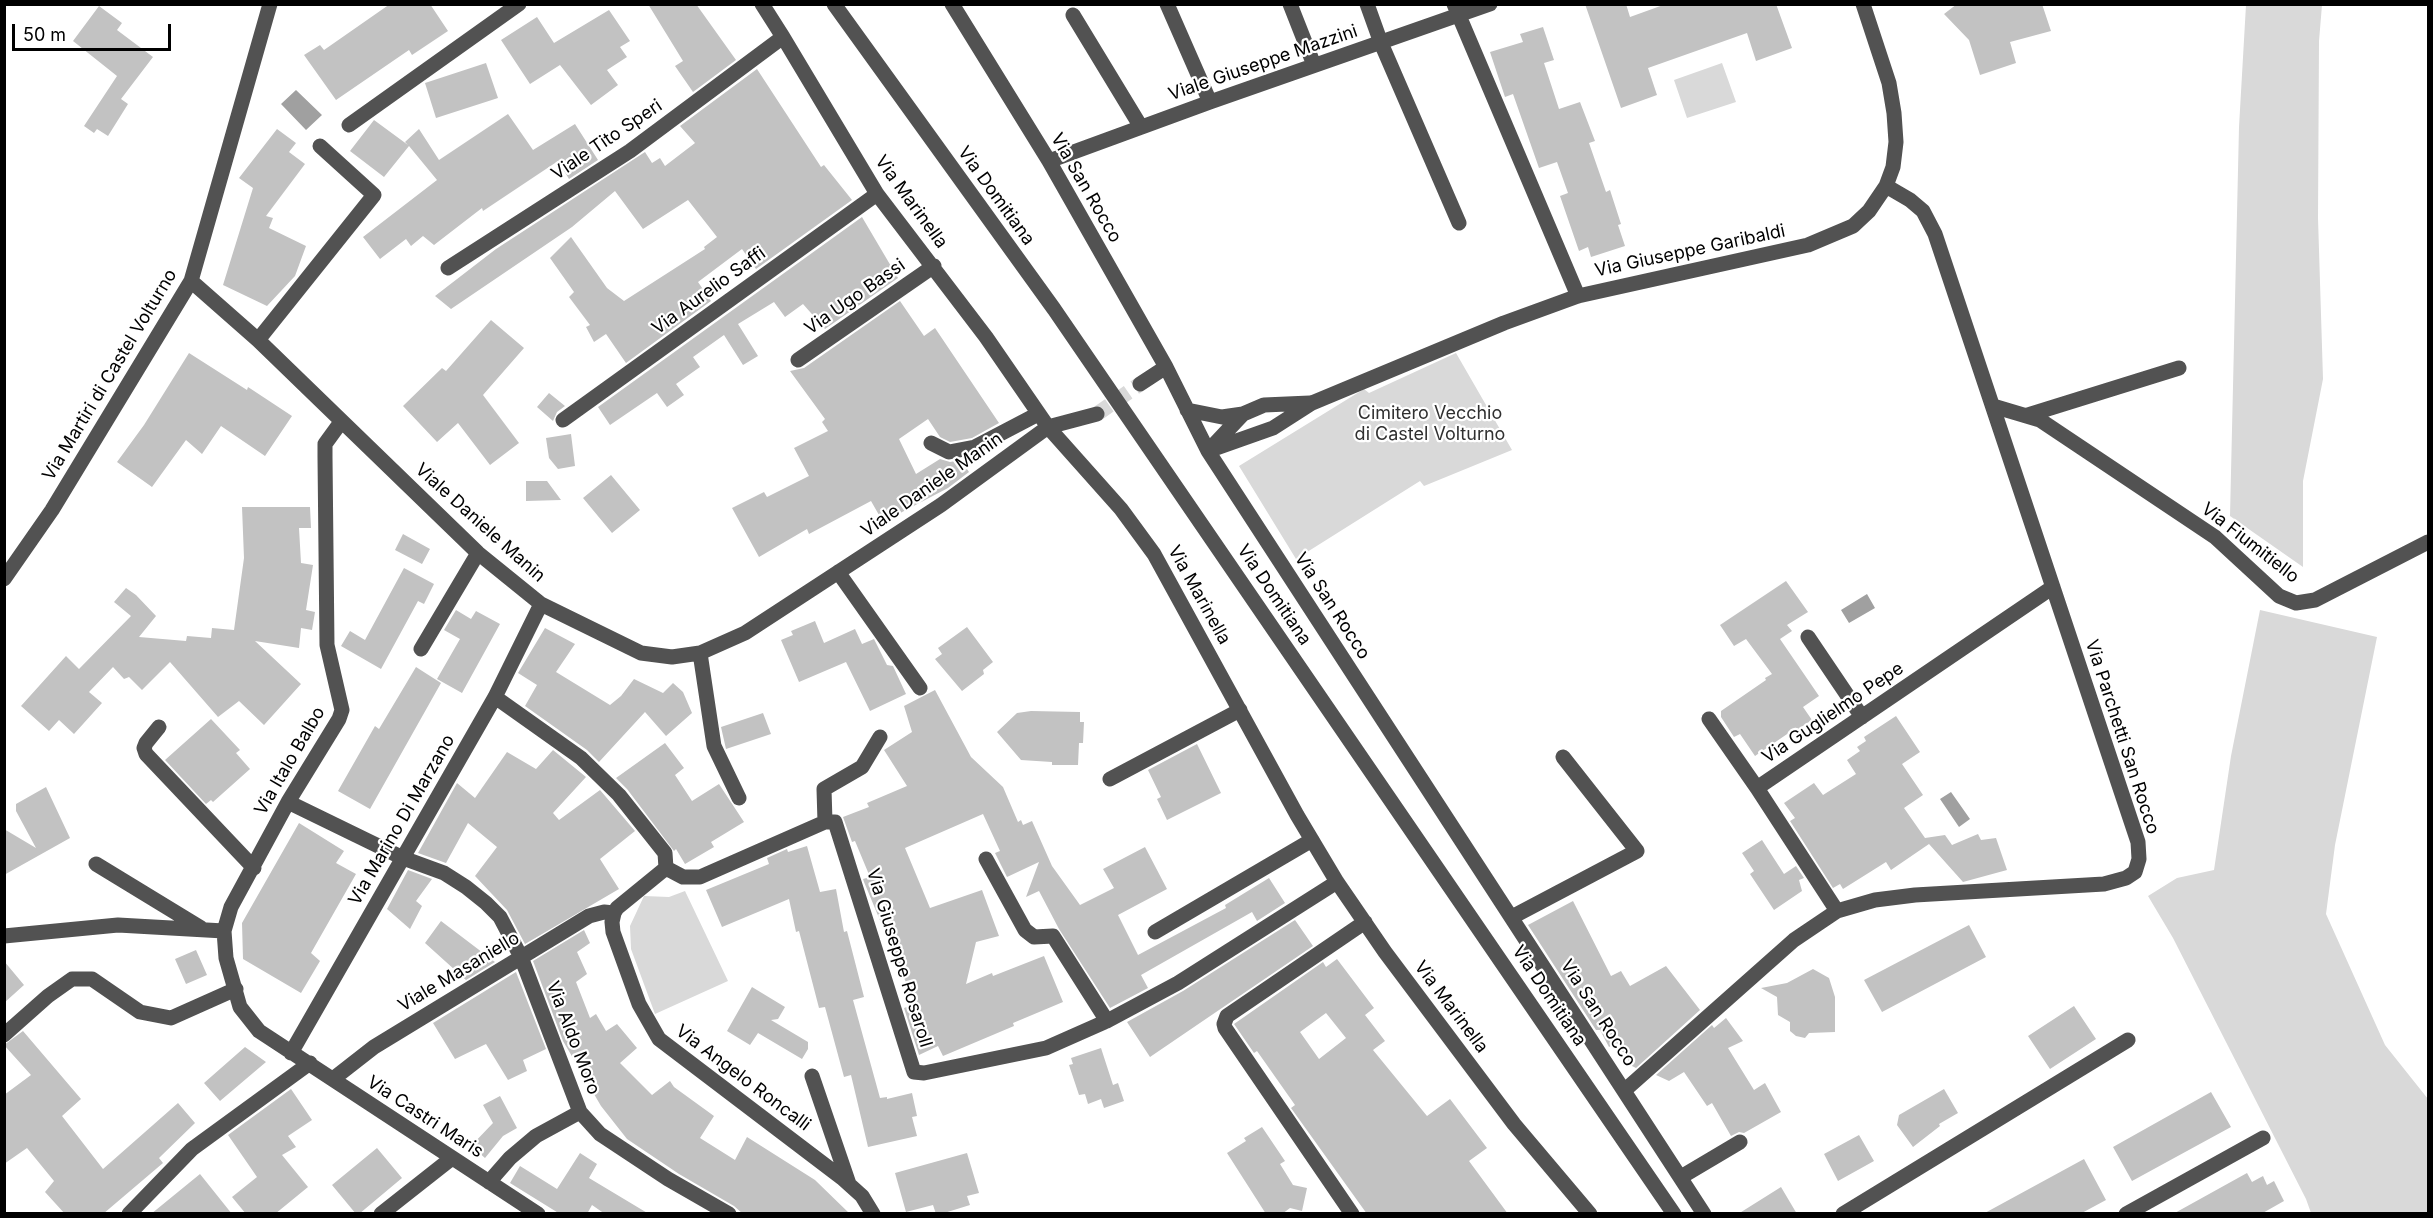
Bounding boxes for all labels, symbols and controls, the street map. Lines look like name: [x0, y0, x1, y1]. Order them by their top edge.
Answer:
scale bar: [15, 12, 174, 50]
street label: Viale Giuseppe Mazzini: [1166, 20, 1360, 106]
text: 50 m: [23, 24, 66, 45]
street label: Viale Tito Speri: [548, 95, 666, 185]
street label: Via San Rocco: [1046, 129, 1126, 247]
street label: Via Domitiana: [953, 142, 1039, 250]
street label: Via Marinella: [870, 151, 952, 253]
street label: Via Giuseppe Garibaldi: [1593, 220, 1787, 282]
street label: Via Aurelio Saffi: [648, 243, 770, 339]
street label: Via Ugo Bassi: [801, 254, 909, 340]
street label: Via Martiri di Castel Volturno: [38, 265, 182, 485]
park label: Cimitero Vecchio di Castel Volturno: [1355, 403, 1505, 446]
street label: Viale Daniele Manin: [857, 428, 1007, 542]
street label: Viale Daniele Manin: [411, 459, 549, 587]
street label: Via Fiumitiello: [2197, 498, 2303, 588]
street label: Via Domitiana: [1232, 540, 1316, 650]
street label: Via Marinella: [1163, 542, 1235, 648]
street label: Via San Rocco: [1290, 549, 1374, 663]
street label: Via Parchetti San Rocco: [2080, 637, 2164, 837]
street label: Via Guglielmo Pepe: [1758, 658, 1908, 768]
street label: Via Italo Balbo: [250, 703, 330, 819]
street label: Via Marino Di Marzano: [344, 731, 460, 909]
street label: Via Giuseppe Rosaroll: [862, 866, 936, 1050]
street label: Viale Masaniello: [394, 927, 524, 1017]
street label: Via Domitiana: [1507, 941, 1591, 1051]
street label: Via San Rocco: [1556, 956, 1640, 1070]
street label: Via Marinella: [1409, 957, 1493, 1057]
street label: Via Aldo Moro: [541, 978, 605, 1098]
street label: Via Angelo Roncalli: [671, 1020, 815, 1136]
street label: Via Castri Maris: [363, 1071, 487, 1163]

